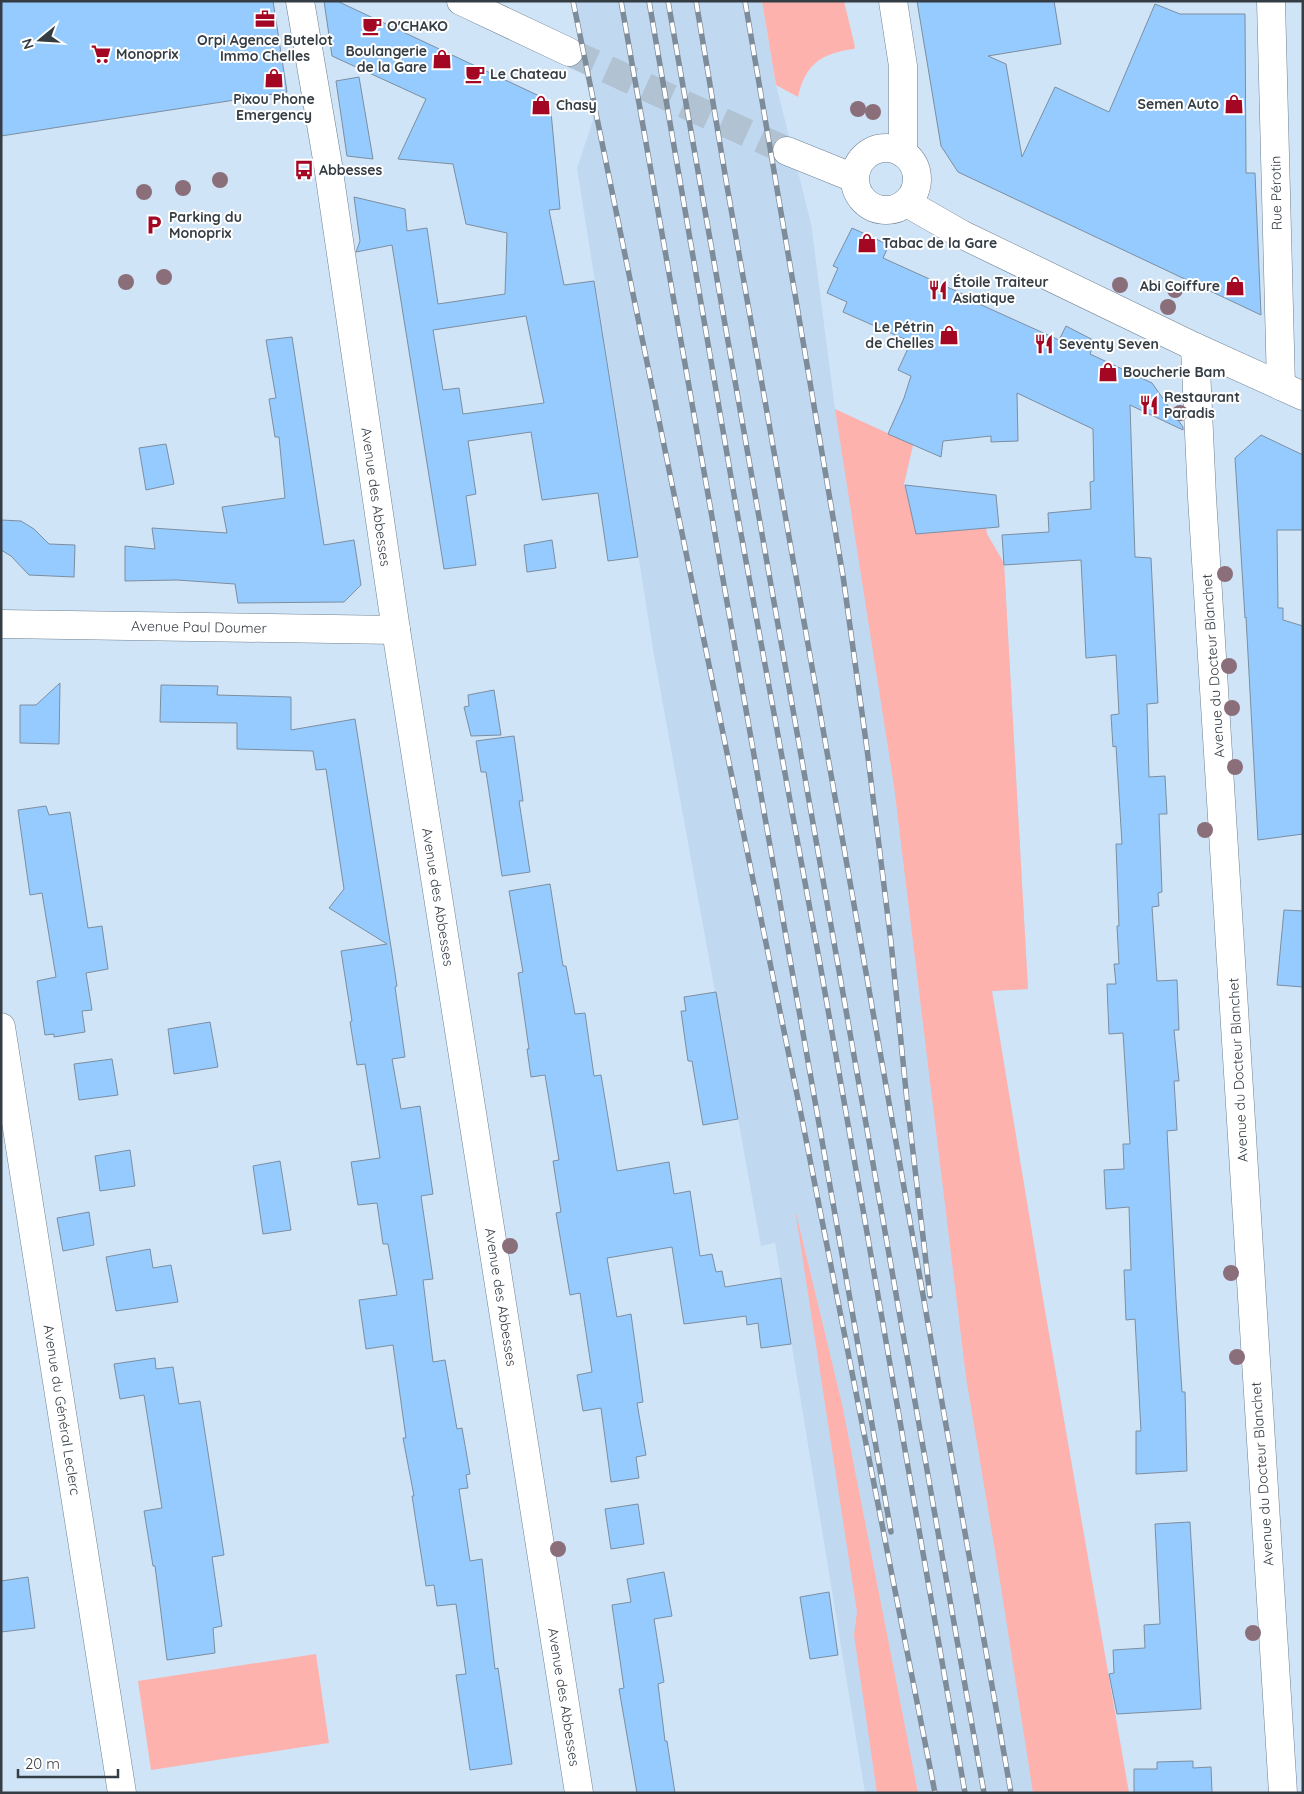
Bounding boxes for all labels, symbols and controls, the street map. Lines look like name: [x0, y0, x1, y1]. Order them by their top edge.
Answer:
office icon: Orpi Agence Butelot Immo Chelles: [254, 8, 276, 30]
north arrow: [15, 15, 65, 65]
cafe icon: O'CHAKO: [361, 15, 383, 37]
place label: O'CHAKO: [387, 17, 448, 35]
place label: Orpi Agence Butelot Immo Chelles: [197, 31, 333, 65]
text: N: [17, 36, 38, 52]
place label: Boulangerie de la Gare: [345, 42, 427, 76]
supermarket icon: Monoprix: [90, 43, 112, 65]
place label: Monoprix: [116, 45, 178, 63]
shop icon: Boulangerie de la Gare: [431, 48, 453, 70]
cafe icon: Le Chateau: [464, 63, 486, 85]
place label: Le Chateau: [490, 65, 567, 83]
shop icon: Pixou Phone Emergency: [263, 67, 285, 89]
place label: Pixou Phone Emergency: [233, 90, 315, 124]
shop icon: Semen Auto: [1223, 93, 1245, 115]
shop icon: Chasy: [530, 94, 552, 116]
place label: Semen Auto: [1138, 95, 1219, 113]
place label: Chasy: [556, 96, 597, 114]
street label: Rue Pérotin: [1266, 156, 1286, 230]
bus stop icon: Abbesses: [293, 159, 315, 181]
place label: Abbesses: [319, 161, 383, 179]
place label: Parking du Monoprix: [169, 208, 242, 242]
parking icon: Parking du Monoprix: [143, 214, 165, 236]
shop icon: Tabac de la Gare: [856, 232, 878, 254]
place label: Tabac de la Gare: [882, 234, 997, 252]
place label: Étoile Traiteur Asiatique: [953, 273, 1049, 307]
shop icon: Abi Coiffure: [1224, 275, 1246, 297]
place label: Abi Coiffure: [1140, 277, 1220, 295]
restaurant icon: Étoile Traiteur Asiatique: [927, 279, 949, 301]
place label: Le Pétrin de Chelles: [865, 318, 934, 352]
shop icon: Le Pétrin de Chelles: [938, 324, 960, 346]
restaurant icon: Seventy Seven: [1033, 333, 1055, 355]
place label: Seventy Seven: [1059, 335, 1159, 353]
shop icon: Boucherie Bam: [1097, 361, 1119, 383]
place label: Boucherie Bam: [1123, 363, 1225, 381]
place label: Restaurant Paradis: [1164, 388, 1240, 422]
restaurant icon: Restaurant Paradis: [1138, 394, 1160, 416]
street label: Avenue des Abbesses: [357, 426, 395, 568]
street label: Avenue du Docteur Blanchet: [1198, 573, 1228, 759]
street label: Avenue Paul Doumer: [131, 617, 268, 637]
street label: Avenue des Abbesses: [418, 826, 458, 968]
street label: Avenue du Docteur Blanchet: [1224, 977, 1252, 1163]
street label: Avenue des Abbesses: [481, 1226, 521, 1368]
street label: Avenue du Général Leclerc: [40, 1323, 84, 1497]
street label: Avenue du Docteur Blanchet: [1247, 1381, 1277, 1567]
street label: Avenue des Abbesses: [544, 1626, 584, 1768]
scale bar: [18, 1746, 118, 1778]
text: 20 m: [25, 1754, 60, 1773]

